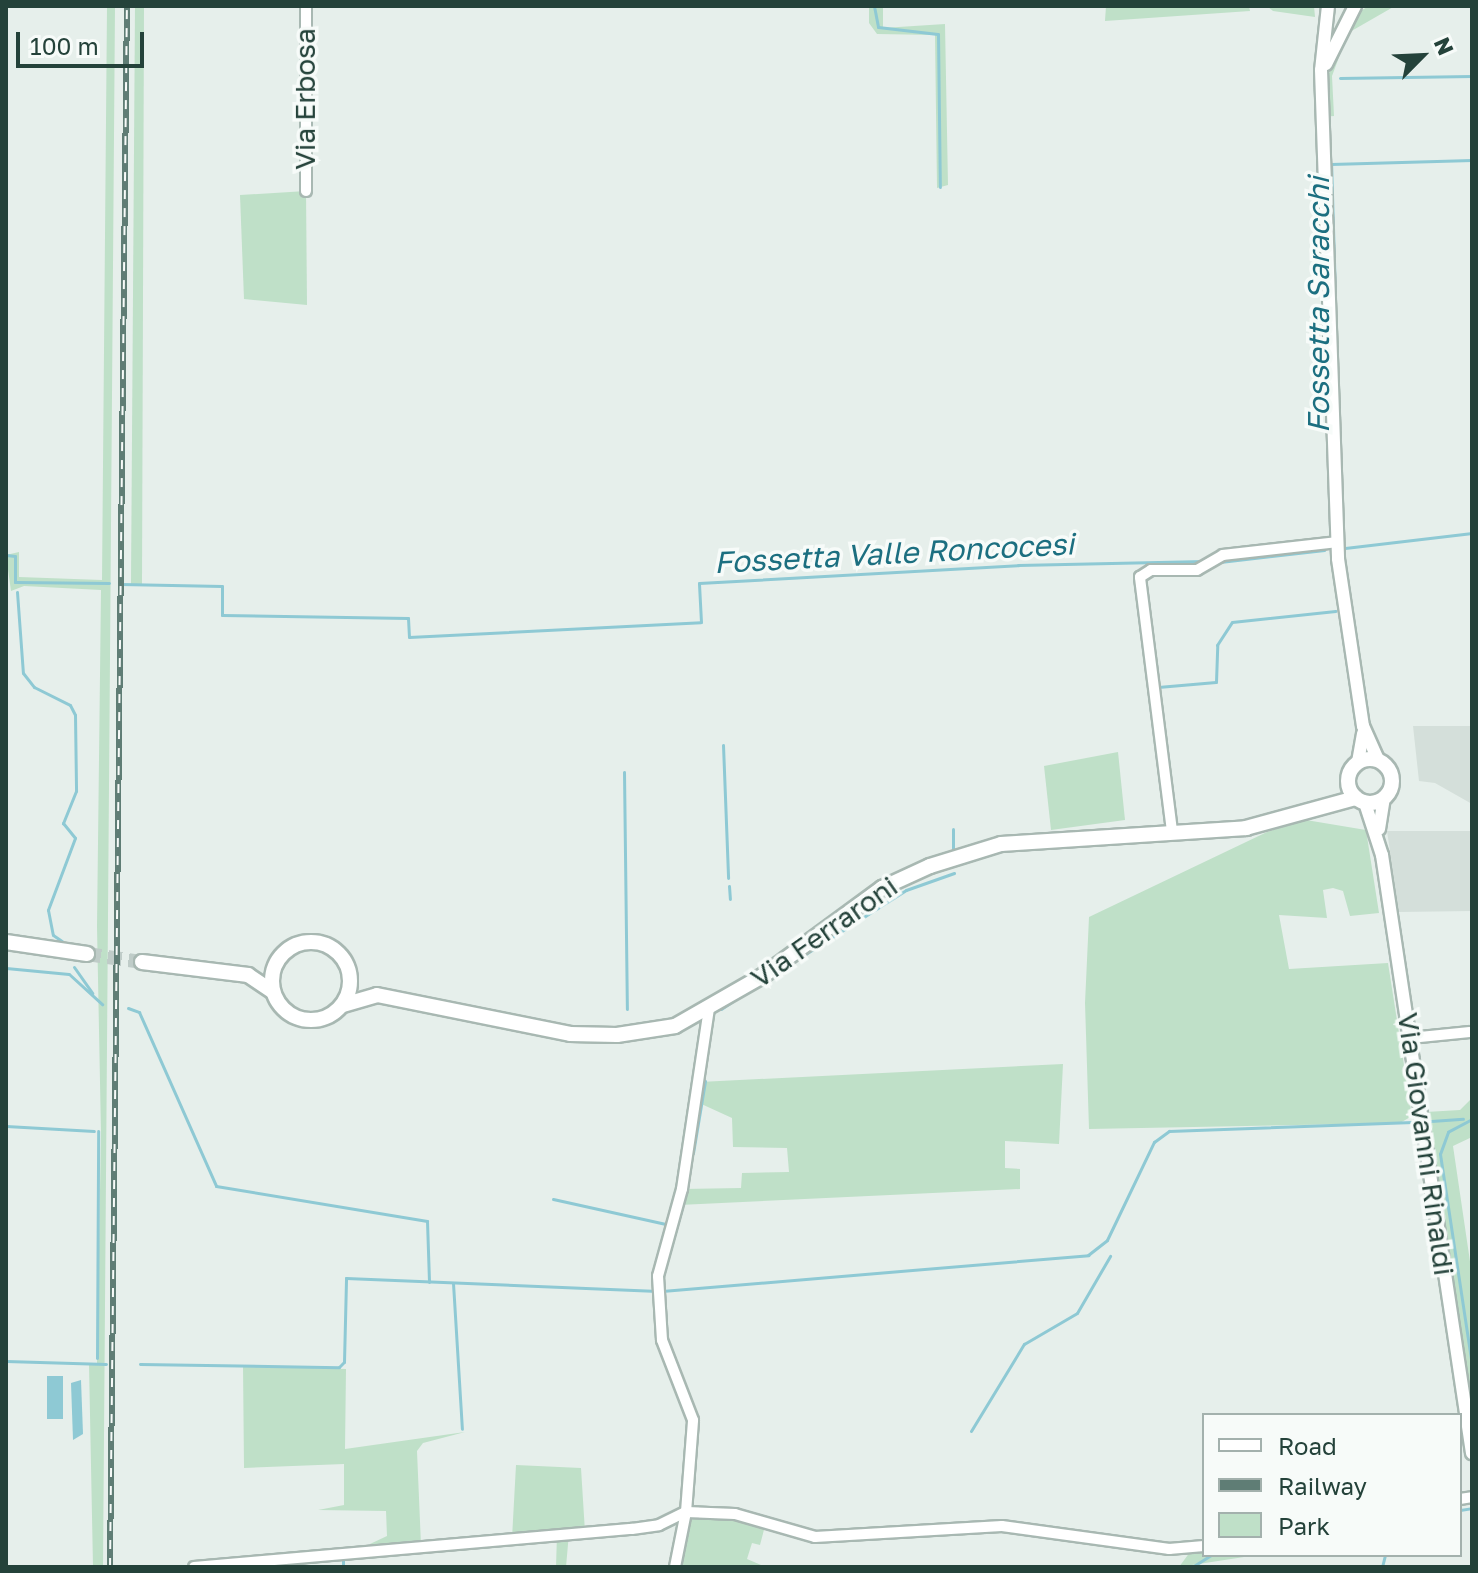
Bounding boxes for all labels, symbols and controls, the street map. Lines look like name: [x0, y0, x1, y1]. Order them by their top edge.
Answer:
scale bar: [20, 16, 148, 66]
north arrow: [1382, 16, 1462, 96]
street label: Via Erbosa: [288, 28, 322, 170]
text: 100 m: [30, 31, 99, 60]
text: N: [1429, 33, 1460, 59]
water label: Fossetta Saracchi: [1300, 177, 1336, 433]
water label: Fossetta Valle Roncocesi: [713, 526, 1075, 580]
street label: Via Ferraroni: [744, 869, 904, 995]
street label: Via Giovanni Rinaldi: [1391, 1010, 1461, 1278]
legend: [1202, 1413, 1462, 1557]
text: Road: [1278, 1431, 1337, 1460]
text: Railway: [1278, 1471, 1367, 1500]
text: Park: [1278, 1511, 1330, 1540]

